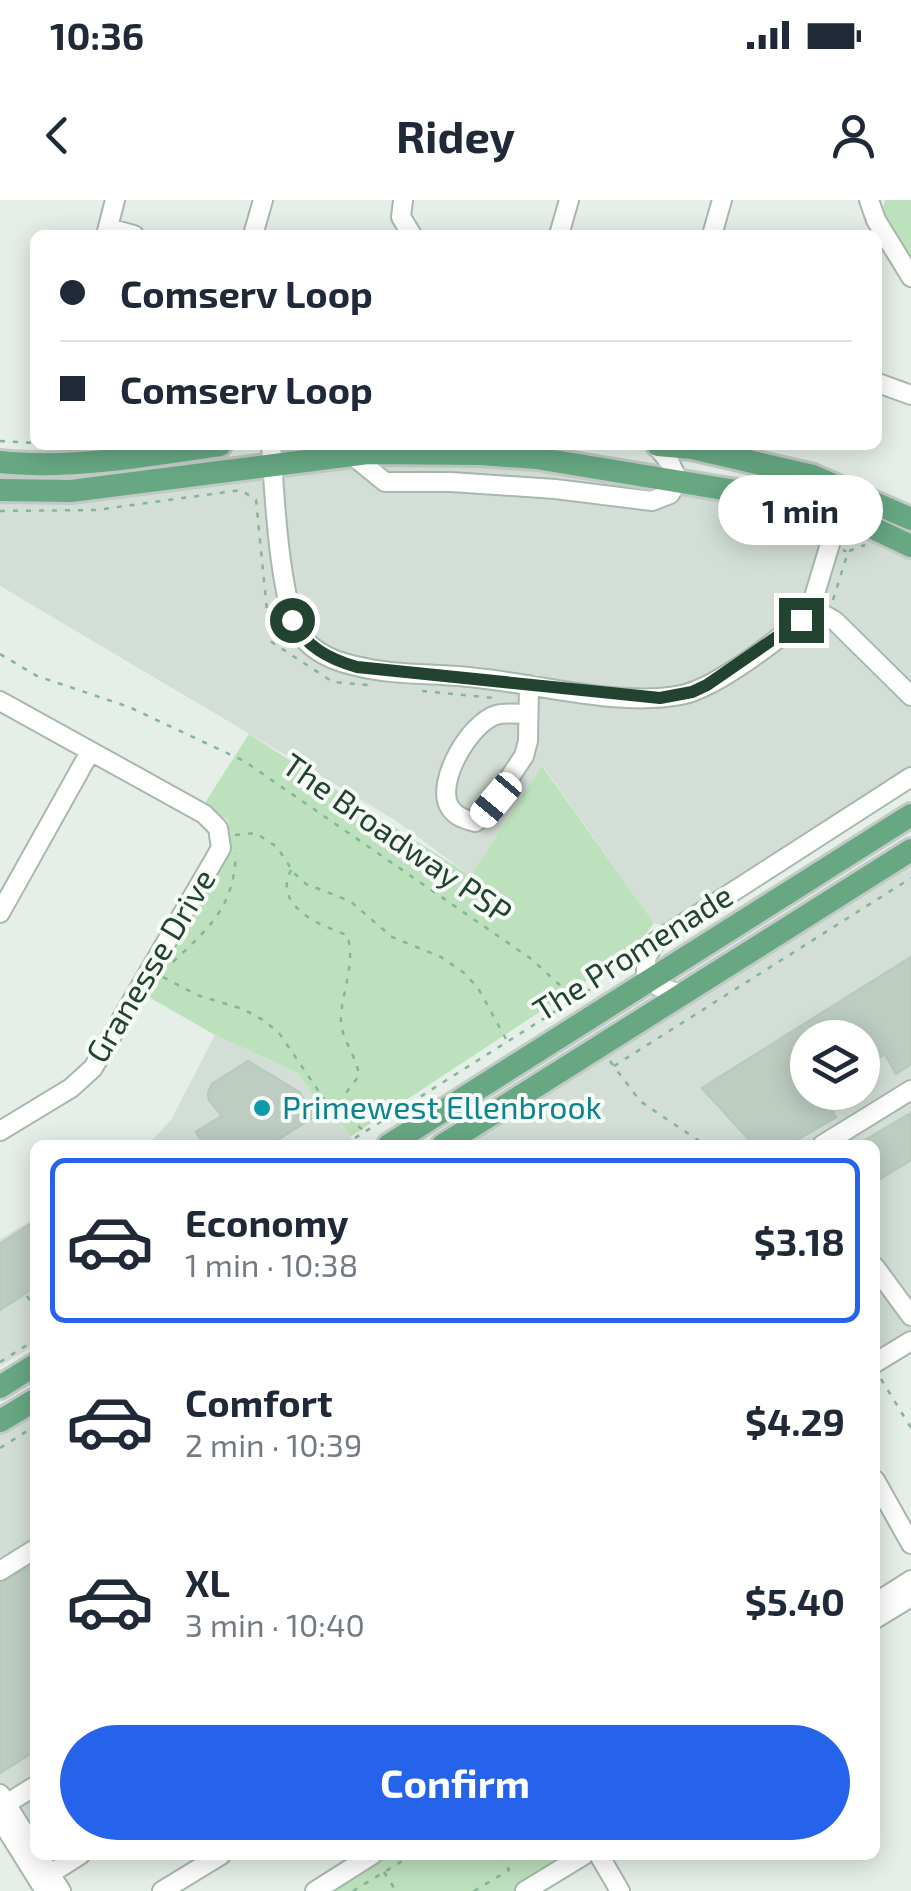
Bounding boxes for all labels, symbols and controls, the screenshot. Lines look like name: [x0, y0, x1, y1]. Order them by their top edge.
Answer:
text: 10:36: [50, 12, 144, 58]
icon: back: [30, 108, 85, 163]
text: Ridey: [396, 108, 515, 162]
icon: person: [826, 108, 881, 163]
text: Comserv Loop: [120, 270, 373, 316]
text: Comserv Loop: [120, 366, 373, 412]
callout: 1 min: [718, 475, 884, 545]
text: 1 min: [762, 491, 839, 529]
route start: [270, 598, 315, 643]
route end: [779, 598, 824, 643]
street label: The Broadway PSP: [276, 744, 520, 931]
car: [465, 767, 527, 833]
street label: Granesse Drive: [77, 861, 222, 1069]
street label: The Promenade: [525, 875, 739, 1028]
map controls: [790, 1020, 880, 1110]
button: layers: [790, 1020, 880, 1110]
place label: Primewest Ellenbrook: [282, 1087, 602, 1125]
marker: Primewest Ellenbrook: [251, 1097, 273, 1119]
icon: car: [65, 1196, 155, 1286]
text: Economy: [185, 1199, 349, 1245]
text: $3.18: [754, 1218, 845, 1264]
text: 1 min · 10:38: [185, 1245, 358, 1283]
icon: car: [65, 1376, 155, 1466]
text: Comfort: [185, 1379, 333, 1425]
text: $4.29: [745, 1398, 845, 1444]
text: 2 min · 10:39: [185, 1425, 362, 1463]
icon: car: [65, 1556, 155, 1646]
text: XL: [185, 1559, 230, 1605]
text: $5.40: [745, 1578, 845, 1624]
text: 3 min · 10:40: [185, 1605, 365, 1643]
button: Confirm: [60, 1725, 850, 1840]

